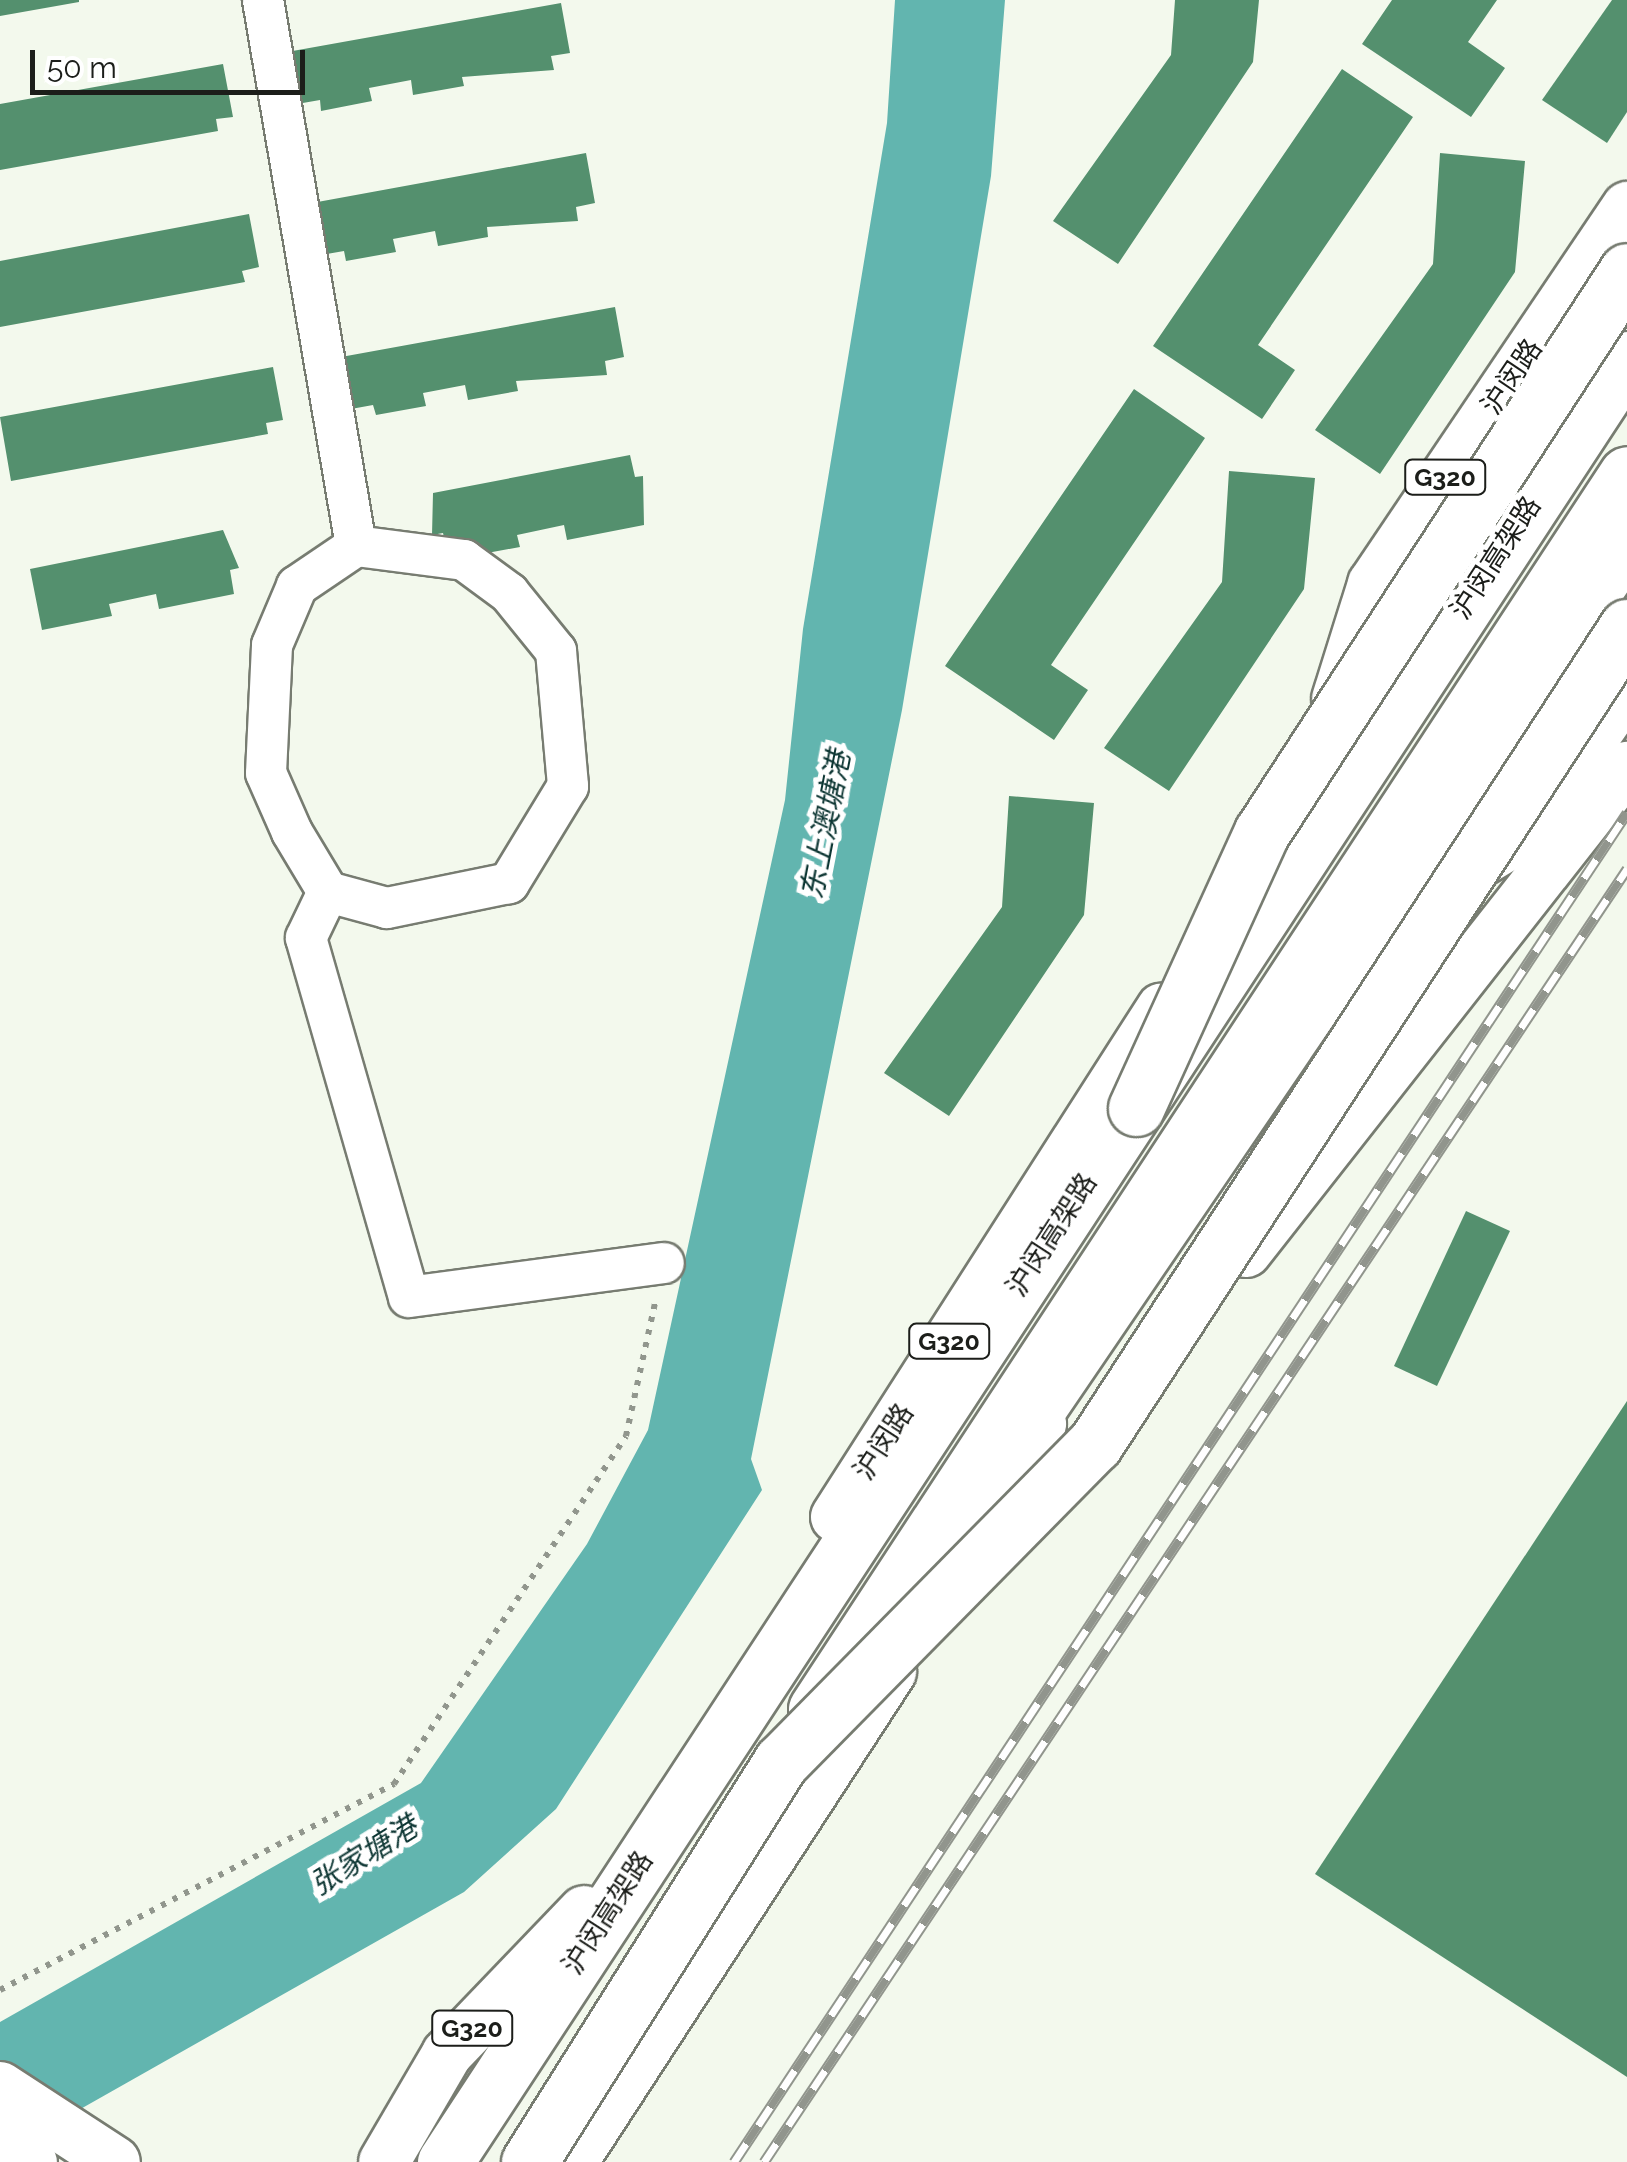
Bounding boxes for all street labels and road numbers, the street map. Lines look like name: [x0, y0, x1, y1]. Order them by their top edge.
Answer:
street label: 沪闵路: [1475, 333, 1549, 421]
road number: G320: [1402, 457, 1488, 497]
street label: 沪闵高架路: [1444, 490, 1548, 626]
street label: 沪闵高架路: [1000, 1167, 1104, 1303]
road number: G320: [906, 1321, 992, 1361]
street label: 沪闵路: [847, 1398, 921, 1486]
street label: 沪闵高架路: [556, 1845, 660, 1981]
road number: G320: [430, 2008, 514, 2048]

